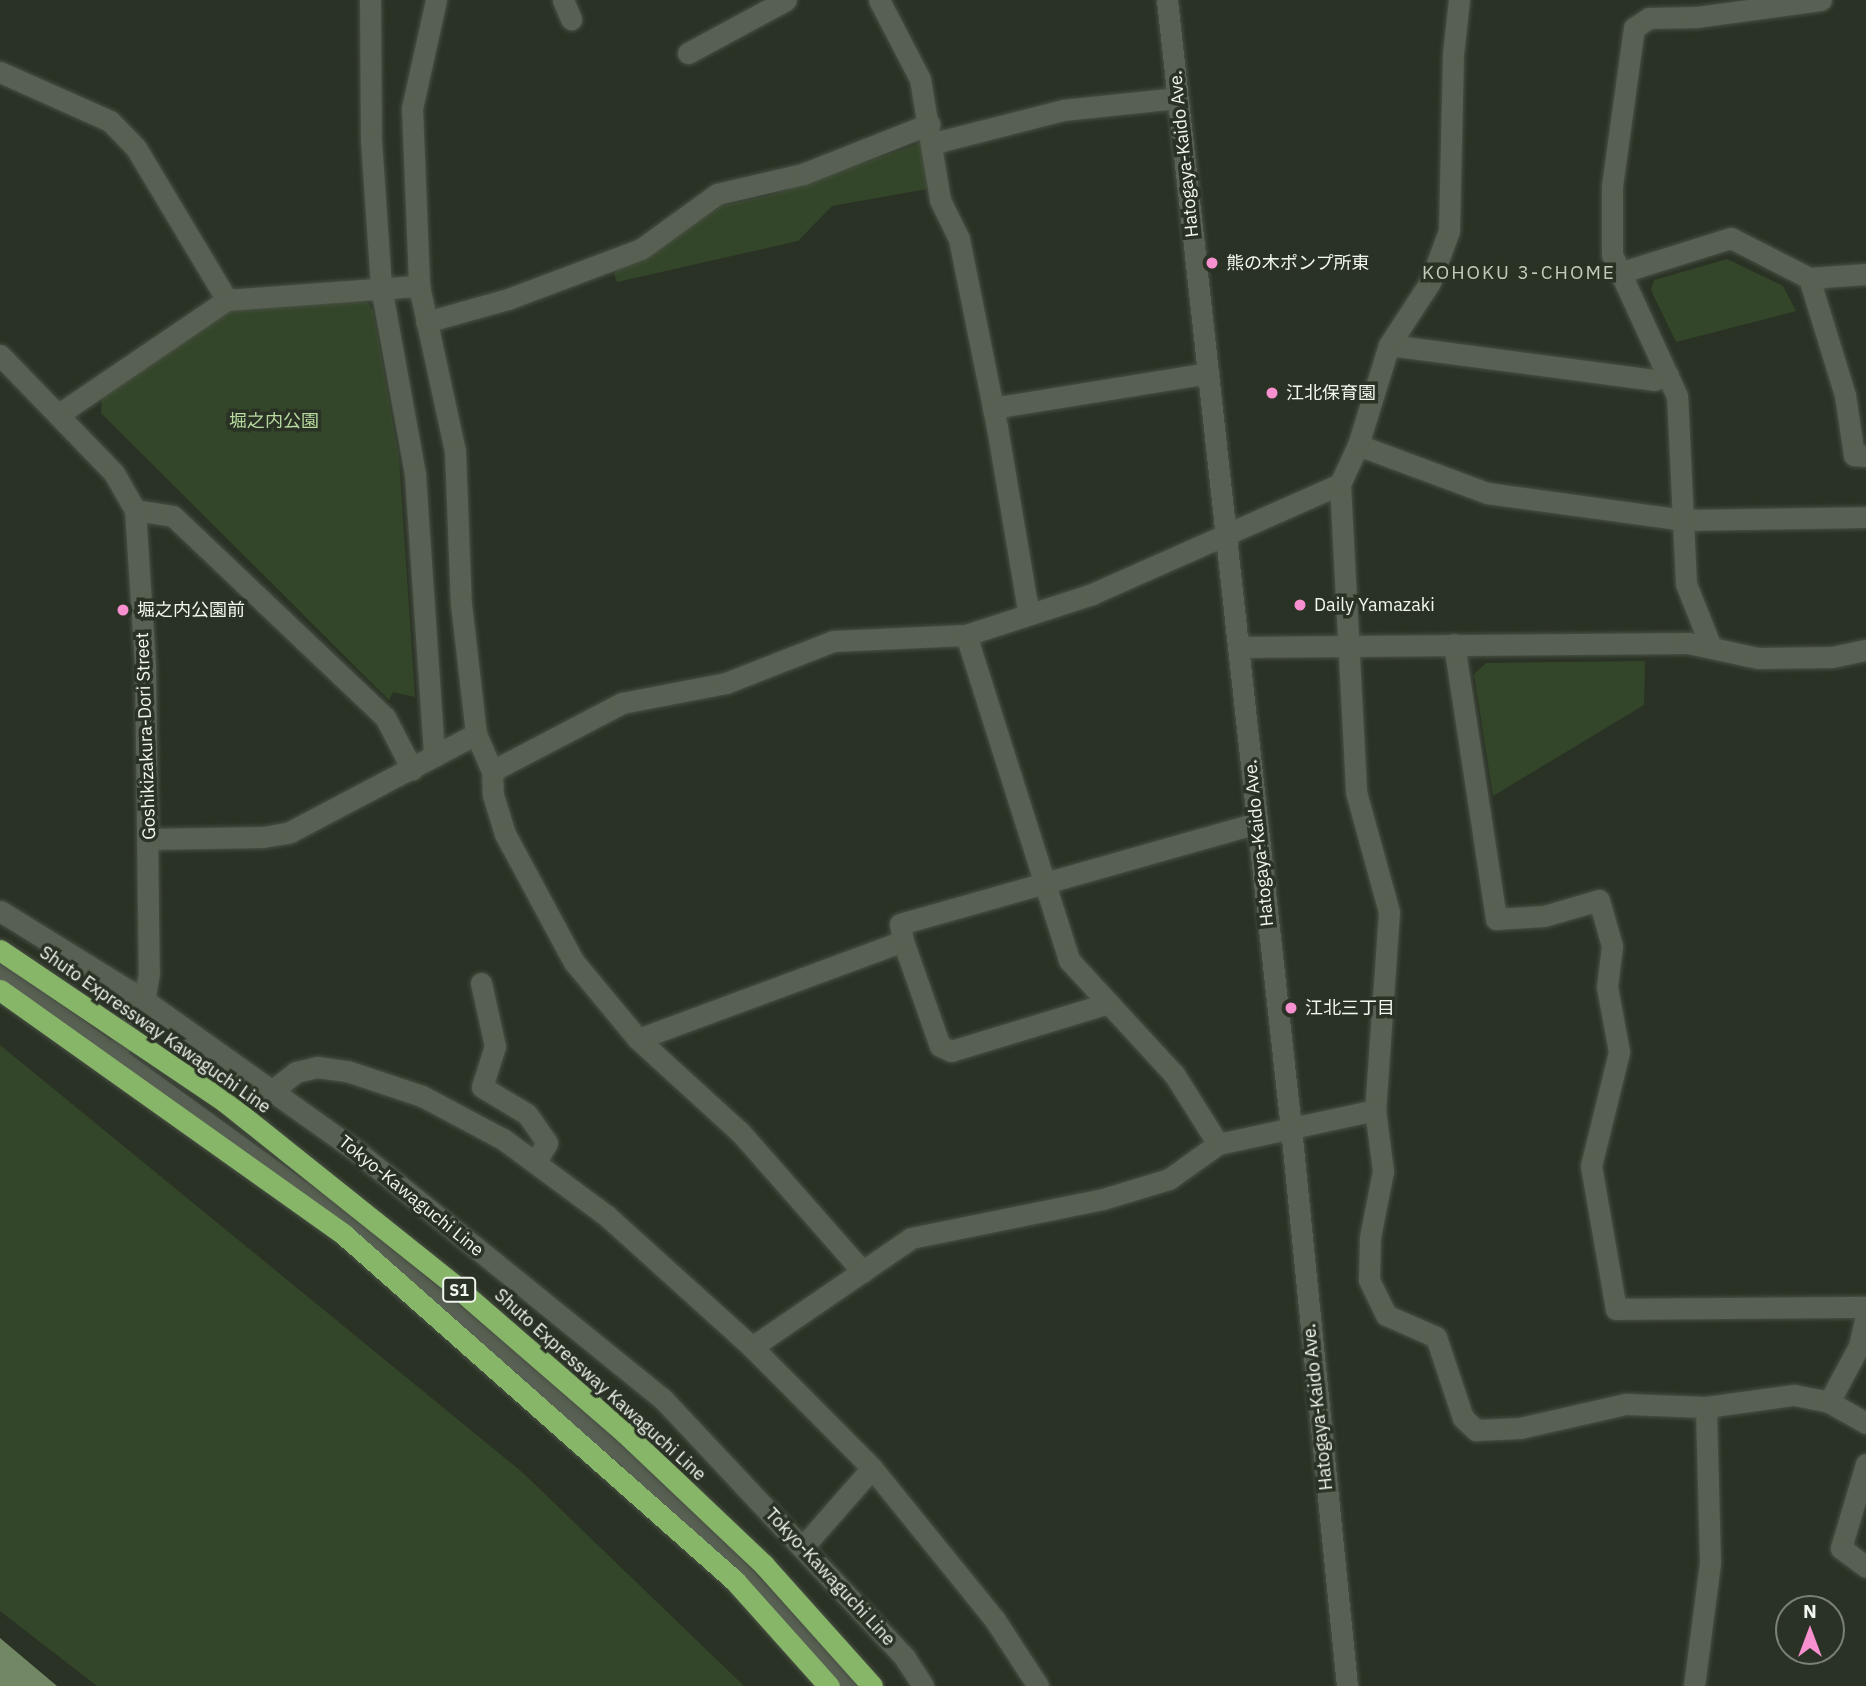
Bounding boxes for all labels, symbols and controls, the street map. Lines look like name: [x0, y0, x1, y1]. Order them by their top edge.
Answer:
street label: Hatogaya-Kaido Ave.: [1165, 70, 1203, 238]
place label: 熊の木ポンプ所東: [1226, 252, 1370, 274]
marker: 熊の木ポンプ所東: [1204, 255, 1220, 271]
district label: KOHOKU 3-CHOME: [1424, 262, 1614, 284]
place label: 江北保育園: [1286, 382, 1376, 404]
marker: 江北保育園: [1264, 385, 1280, 401]
park label: 堀之内公園: [229, 410, 319, 432]
place label: Daily Yamazaki: [1314, 594, 1435, 616]
marker: Daily Yamazaki: [1292, 597, 1308, 613]
place label: 堀之内公園前: [137, 599, 245, 621]
marker: 堀之内公園前: [115, 602, 131, 618]
street label: Goshikizakura-Dori Street: [132, 632, 160, 840]
street label: Hatogaya-Kaido Ave.: [1240, 759, 1278, 927]
street label: Shuto Expressway Kawaguchi Line: [35, 942, 275, 1118]
place label: 江北三丁目: [1305, 997, 1395, 1019]
marker: 江北三丁目: [1283, 1000, 1299, 1016]
street label: Tokyo-Kawaguchi Line: [334, 1131, 488, 1261]
road number: S1: [442, 1278, 476, 1302]
street label: Shuto Expressway Kawaguchi Line: [490, 1284, 710, 1486]
street label: Hatogaya-Kaido Ave.: [1299, 1323, 1337, 1491]
street label: Tokyo-Kawaguchi Line: [761, 1504, 899, 1650]
north arrow: [1775, 1595, 1845, 1665]
text: N: [1803, 1599, 1817, 1623]

